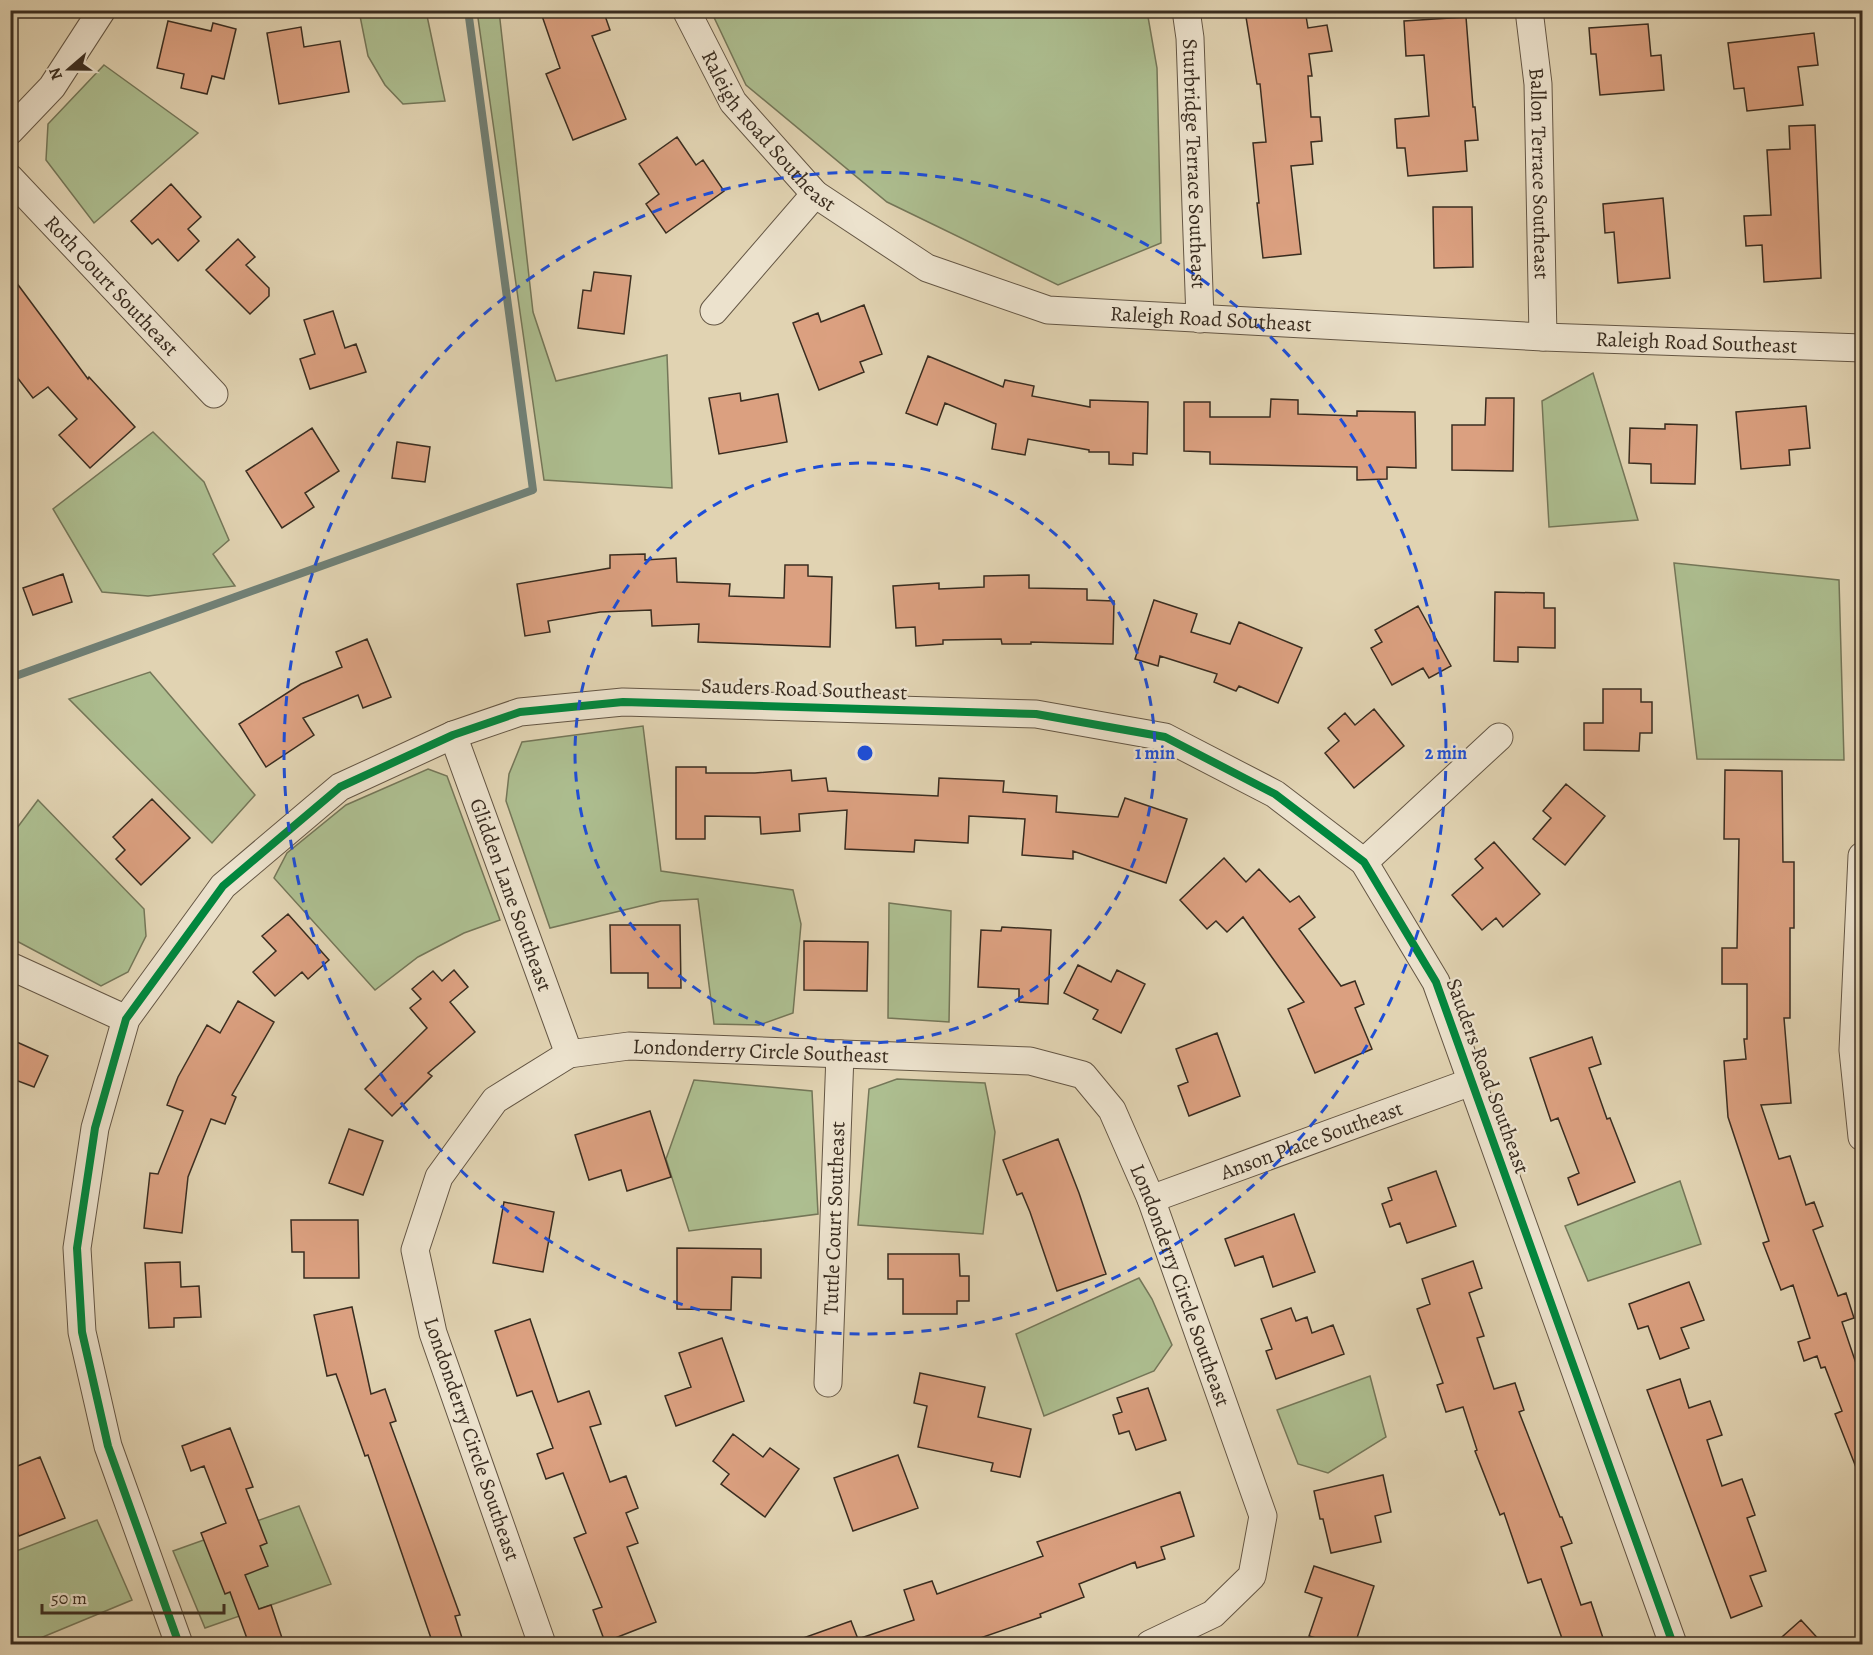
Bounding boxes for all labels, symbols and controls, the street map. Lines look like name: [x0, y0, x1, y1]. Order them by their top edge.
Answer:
street label: Sturbridge Terrace Southeast: [1176, 38, 1213, 289]
north arrow: [39, 39, 99, 99]
street label: Raleigh Road Southeast: [695, 46, 841, 218]
text: N: [43, 64, 68, 83]
street label: Ballon Terrace Southeast: [1522, 66, 1556, 280]
street label: Roth Court Southeast: [38, 209, 185, 362]
street label: Raleigh Road Southeast: [1109, 299, 1313, 338]
street label: Raleigh Road Southeast: [1595, 325, 1798, 360]
street label: Sauders Road Southeast: [700, 671, 908, 707]
text: 1 min: [1135, 741, 1175, 765]
text: 2 min: [1425, 741, 1467, 765]
centre of rings: [855, 743, 875, 763]
street label: Glidden Lane Southeast: [463, 794, 559, 995]
street label: Sauders Road Southeast: [1440, 974, 1536, 1178]
street label: Londonderry Circle Southeast: [632, 1032, 889, 1070]
street label: Anson Place Southeast: [1216, 1094, 1407, 1187]
street label: Tuttle Court Southeast: [816, 1121, 852, 1315]
street label: Londonderry Circle Southeast: [1123, 1160, 1237, 1410]
street label: Londonderry Circle Southeast: [417, 1314, 527, 1565]
scale bar: [42, 1577, 224, 1615]
text: 50 m: [51, 1586, 87, 1610]

